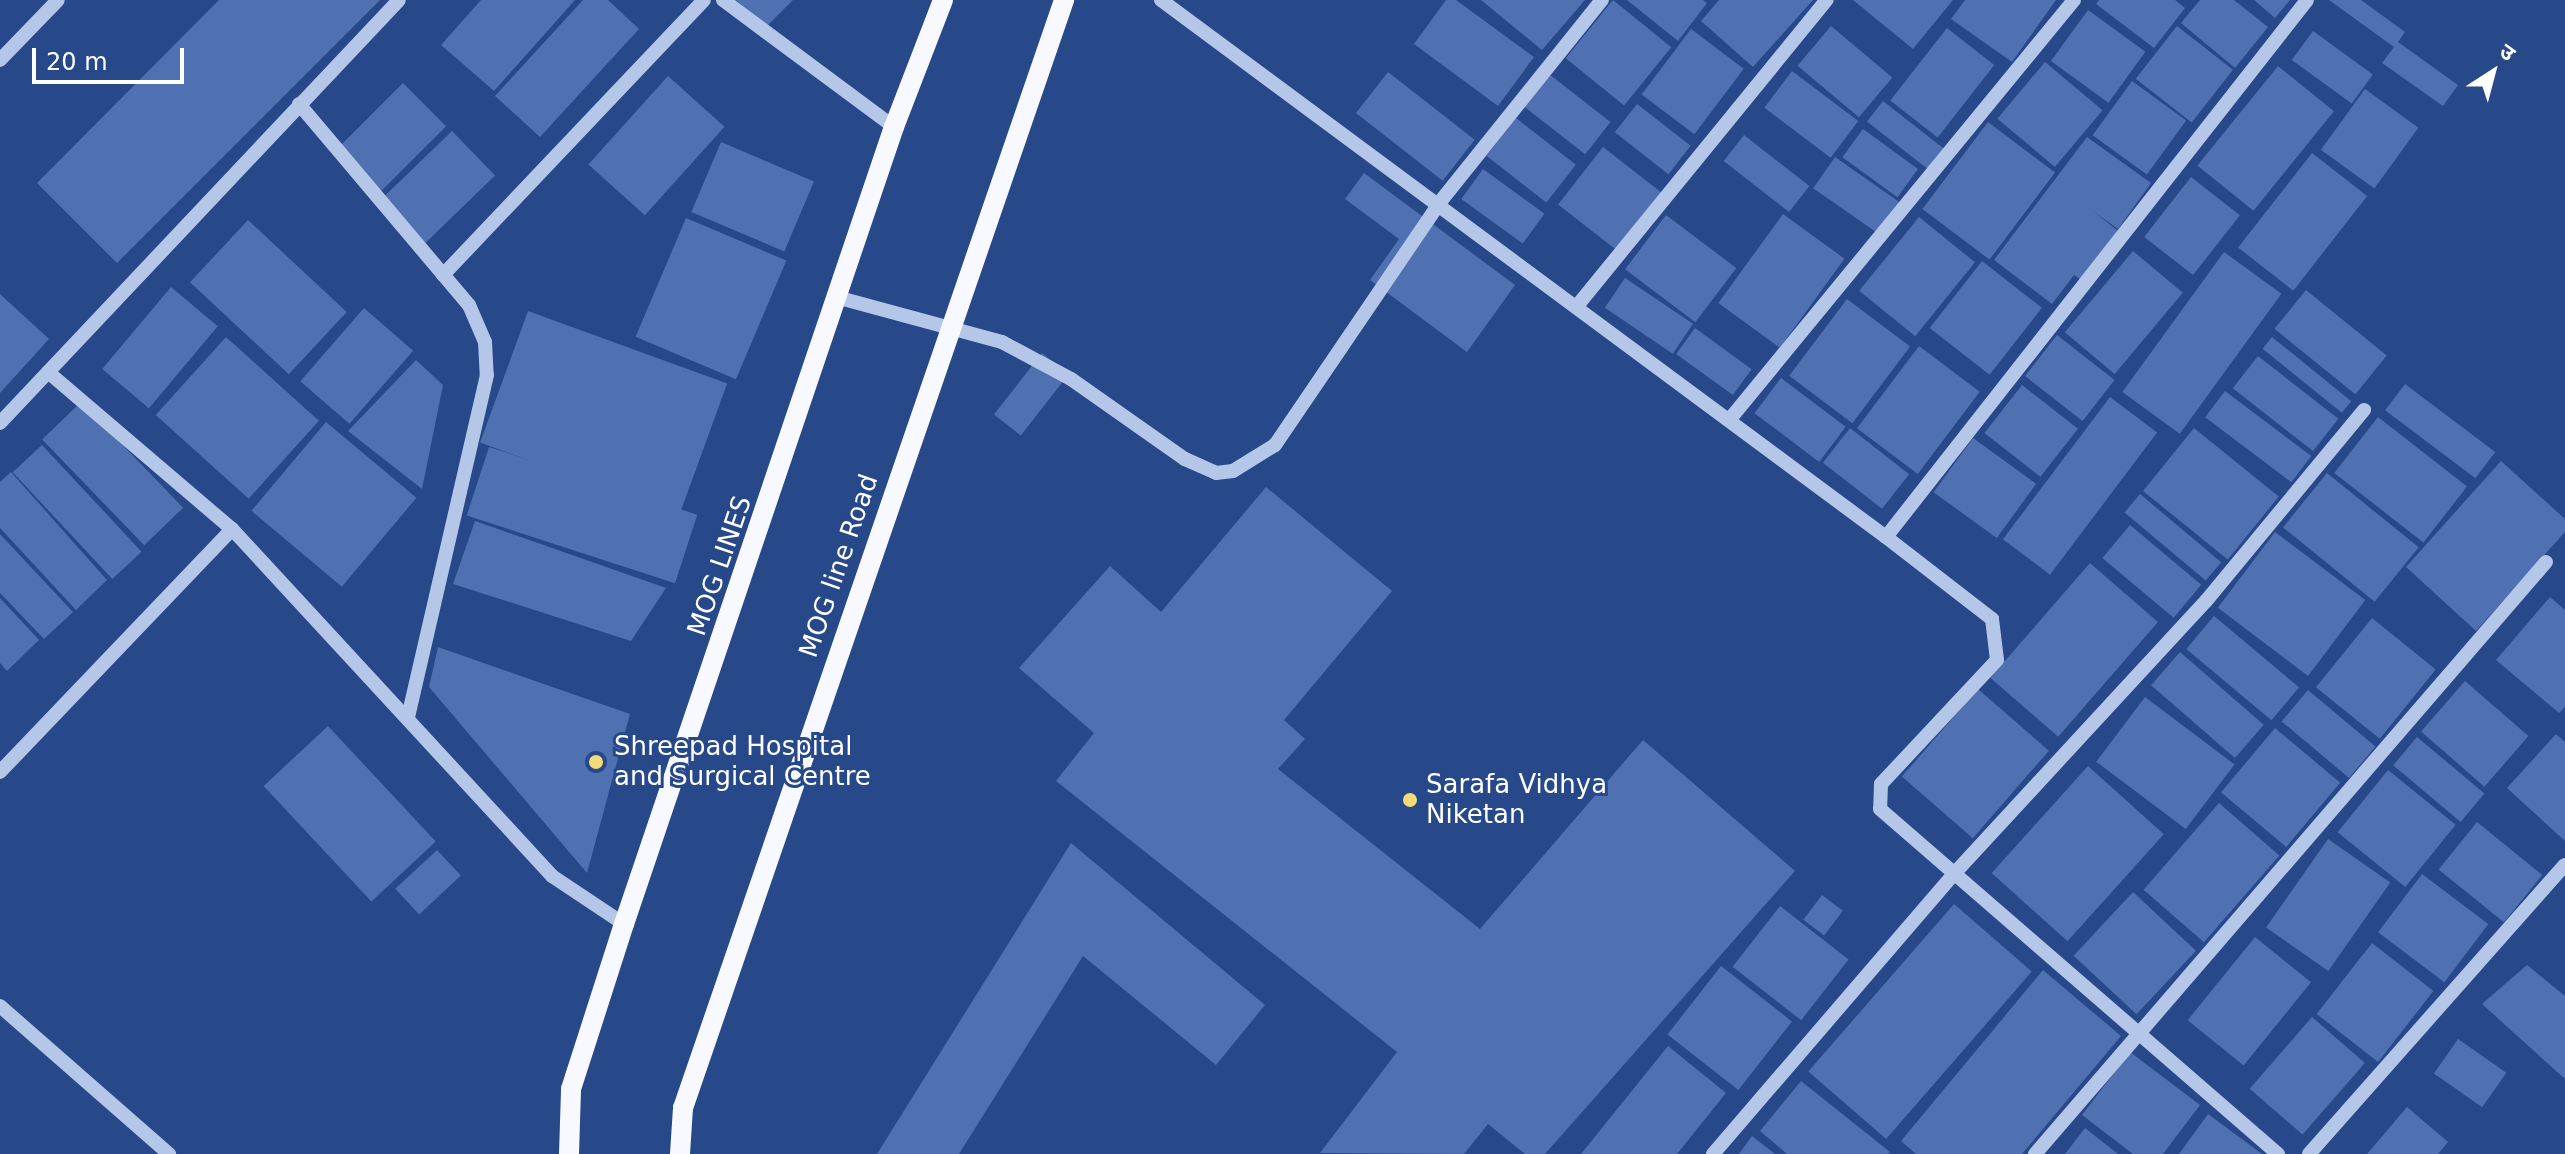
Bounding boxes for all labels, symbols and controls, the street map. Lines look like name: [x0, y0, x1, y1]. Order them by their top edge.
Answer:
scale bar: [36, 32, 188, 82]
north arrow: [2453, 32, 2533, 112]
text: उ: [2495, 38, 2520, 66]
text: 20 m: [46, 48, 108, 76]
street label: MOG line Road: [793, 470, 885, 662]
street label: MOG LINES: [682, 492, 758, 640]
place label: Shreepad Hospital and Surgical Centre: [614, 731, 871, 792]
marker: Shreepad Hospital and Surgical Centre: [585, 751, 607, 773]
place label: Sarafa Vidhya Niketan: [1426, 769, 1607, 830]
marker: Sarafa Vidhya Niketan: [1401, 791, 1419, 809]

